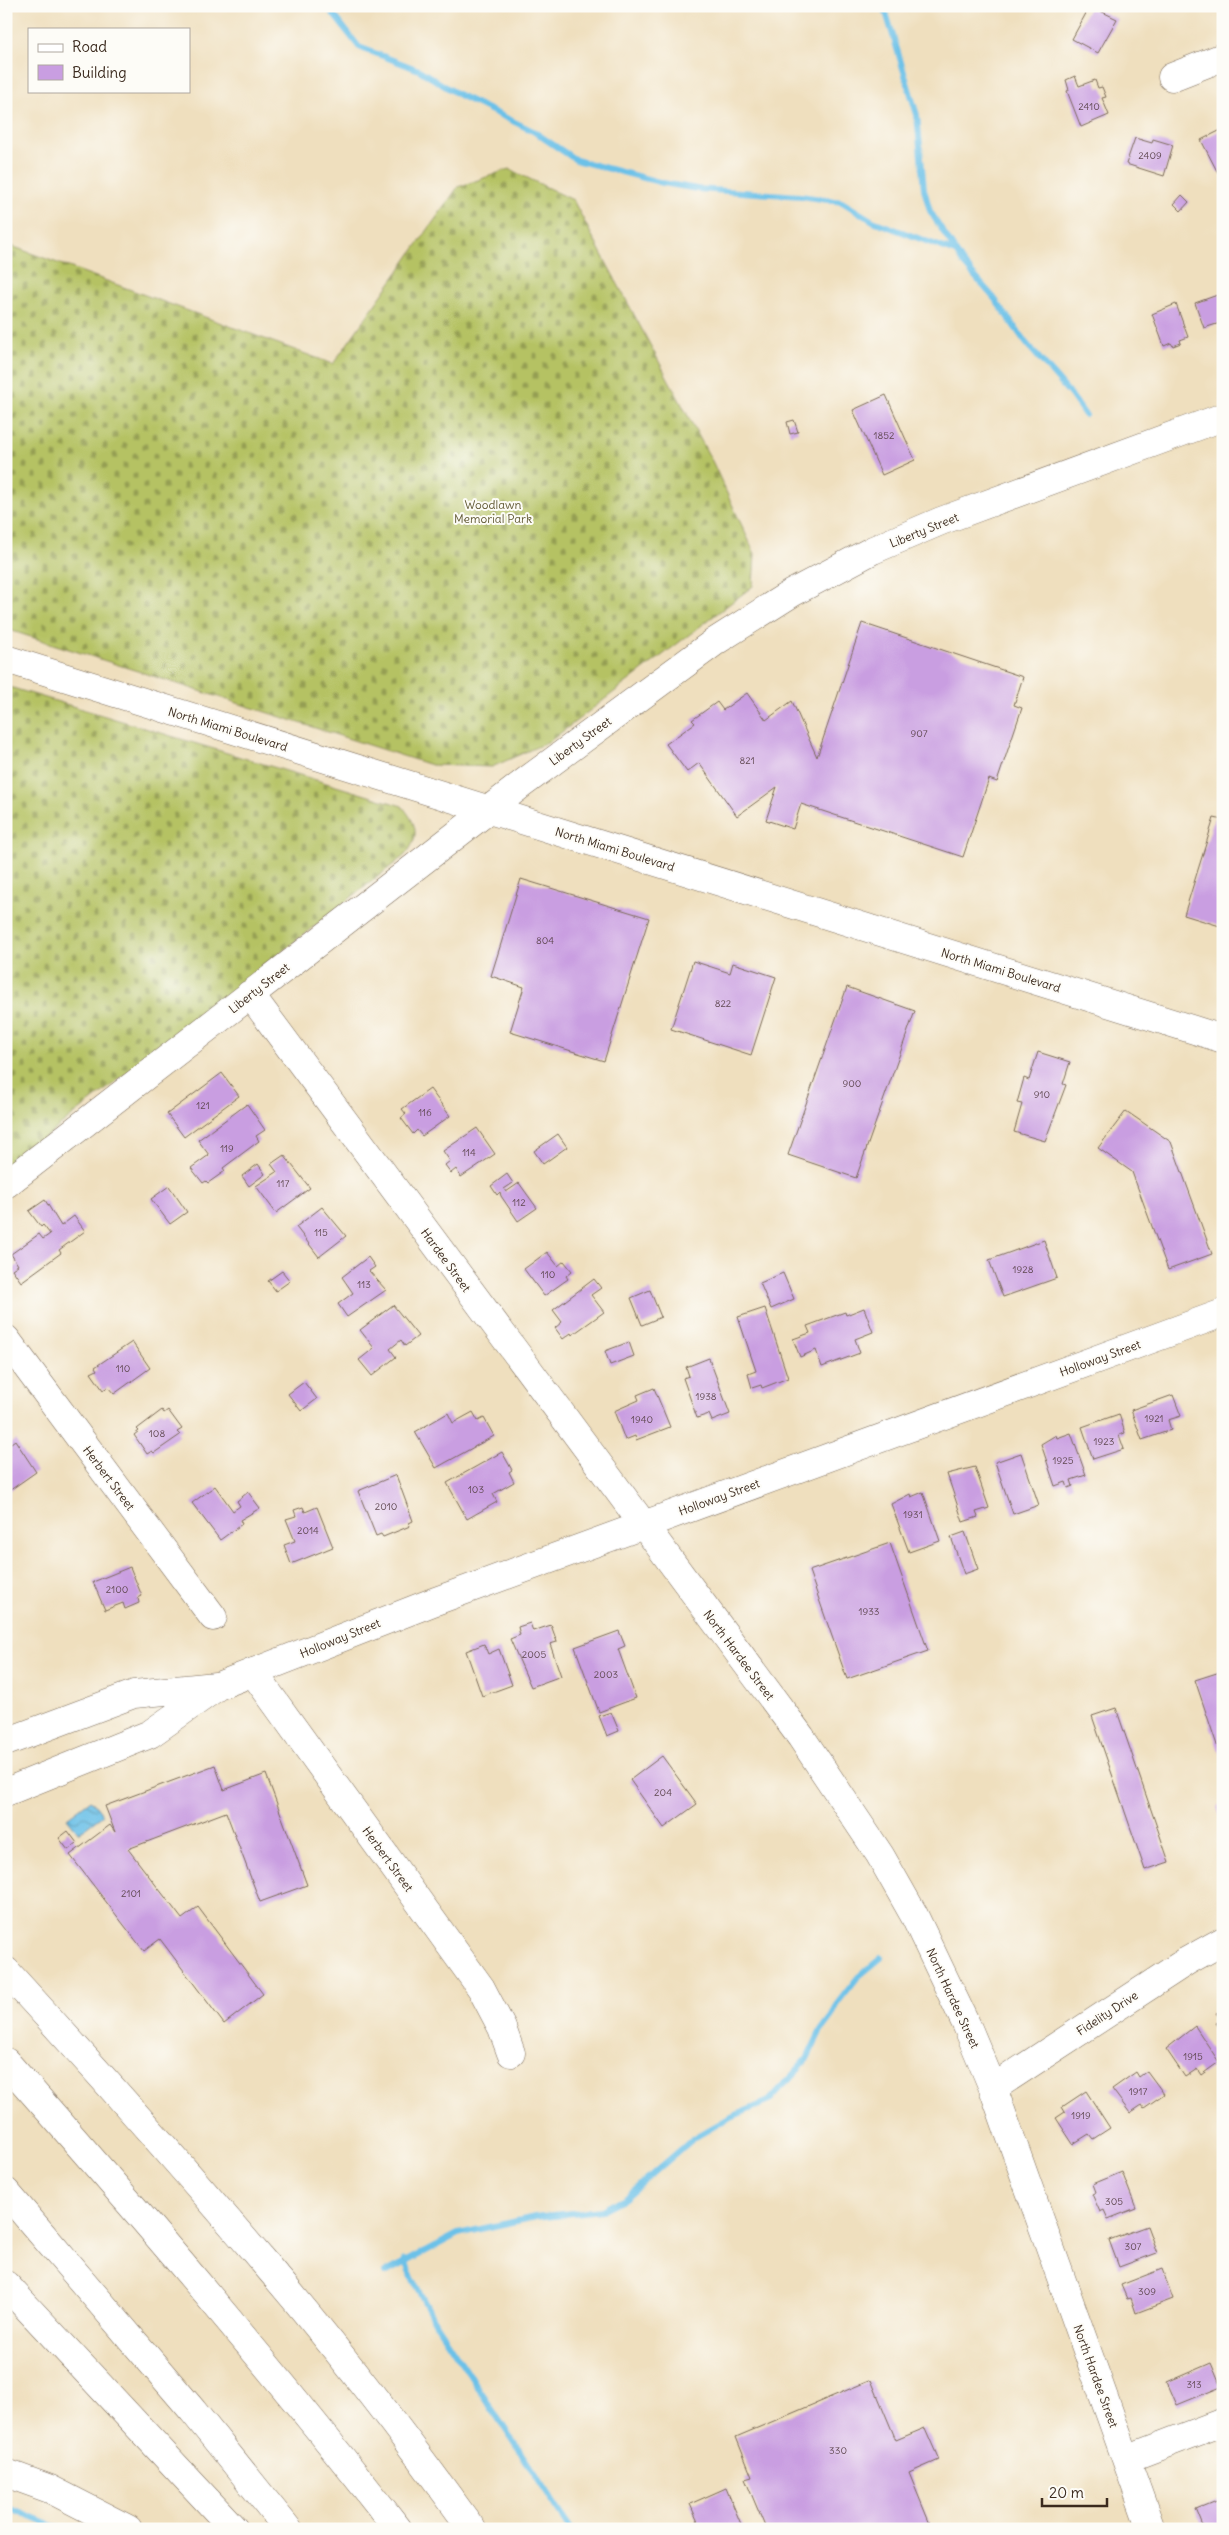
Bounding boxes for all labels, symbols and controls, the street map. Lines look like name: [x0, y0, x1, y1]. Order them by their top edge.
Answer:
legend: [28, 28, 190, 92]
text: Road: [72, 37, 107, 56]
text: Building: [72, 63, 127, 82]
house number: 2410: [1078, 100, 1100, 113]
house number: 2409: [1138, 149, 1162, 162]
house number: 1852: [874, 429, 895, 442]
park label: Woodlawn Memorial Park: [454, 497, 532, 526]
street label: Liberty Street: [887, 509, 961, 551]
street label: North Miami Boulevard: [166, 704, 290, 754]
street label: Liberty Street: [546, 713, 614, 769]
house number: 907: [910, 727, 928, 740]
house number: 821: [739, 754, 755, 767]
street label: North Miami Boulevard: [553, 824, 677, 874]
house number: 804: [536, 934, 554, 947]
street label: North Miami Boulevard: [939, 945, 1063, 995]
street label: Liberty Street: [226, 960, 292, 1016]
house number: 822: [715, 997, 732, 1010]
house number: 900: [843, 1077, 861, 1090]
house number: 910: [1034, 1088, 1050, 1101]
house number: 121: [196, 1099, 210, 1112]
house number: 116: [418, 1106, 432, 1119]
house number: 119: [220, 1142, 234, 1155]
house number: 114: [462, 1146, 476, 1159]
house number: 117: [277, 1177, 290, 1190]
house number: 112: [512, 1196, 526, 1209]
street label: Hardee Street: [418, 1225, 474, 1295]
house number: 115: [314, 1226, 328, 1239]
house number: 1928: [1013, 1263, 1034, 1276]
house number: 110: [541, 1268, 555, 1281]
house number: 113: [357, 1278, 371, 1291]
street label: Holloway Street: [1057, 1336, 1143, 1380]
house number: 110: [116, 1362, 130, 1375]
house number: 1938: [695, 1390, 717, 1403]
house number: 1921: [1144, 1412, 1164, 1425]
house number: 1940: [631, 1413, 653, 1426]
house number: 108: [149, 1427, 165, 1440]
house number: 1923: [1094, 1435, 1115, 1448]
street label: Herbert Street: [80, 1443, 138, 1513]
house number: 1925: [1053, 1454, 1074, 1467]
street label: Holloway Street: [676, 1475, 762, 1519]
house number: 103: [468, 1483, 484, 1496]
house number: 2010: [375, 1500, 397, 1513]
house number: 1931: [903, 1508, 923, 1521]
house number: 2014: [297, 1524, 319, 1537]
house number: 2100: [106, 1583, 128, 1596]
house number: 1933: [858, 1605, 880, 1618]
street label: North Hardee Street: [700, 1607, 778, 1703]
street label: Holloway Street: [298, 1615, 382, 1661]
house number: 2005: [522, 1648, 546, 1661]
house number: 2003: [594, 1668, 618, 1681]
house number: 204: [654, 1786, 672, 1799]
street label: Herbert Street: [359, 1824, 417, 1894]
house number: 2101: [121, 1887, 141, 1900]
street label: North Hardee Street: [923, 1946, 983, 2050]
street label: Fidelity Drive: [1073, 1988, 1141, 2038]
house number: 1915: [1183, 2050, 1203, 2063]
house number: 1917: [1129, 2085, 1147, 2098]
house number: 1919: [1071, 2109, 1091, 2122]
house number: 305: [1105, 2195, 1123, 2208]
house number: 307: [1124, 2240, 1142, 2253]
house number: 309: [1138, 2285, 1156, 2298]
street label: North Hardee Street: [1070, 2322, 1122, 2430]
house number: 313: [1186, 2378, 1202, 2391]
house number: 330: [829, 2444, 847, 2457]
scale bar: [1042, 2475, 1106, 2507]
text: 20 m: [1049, 2483, 1084, 2502]

